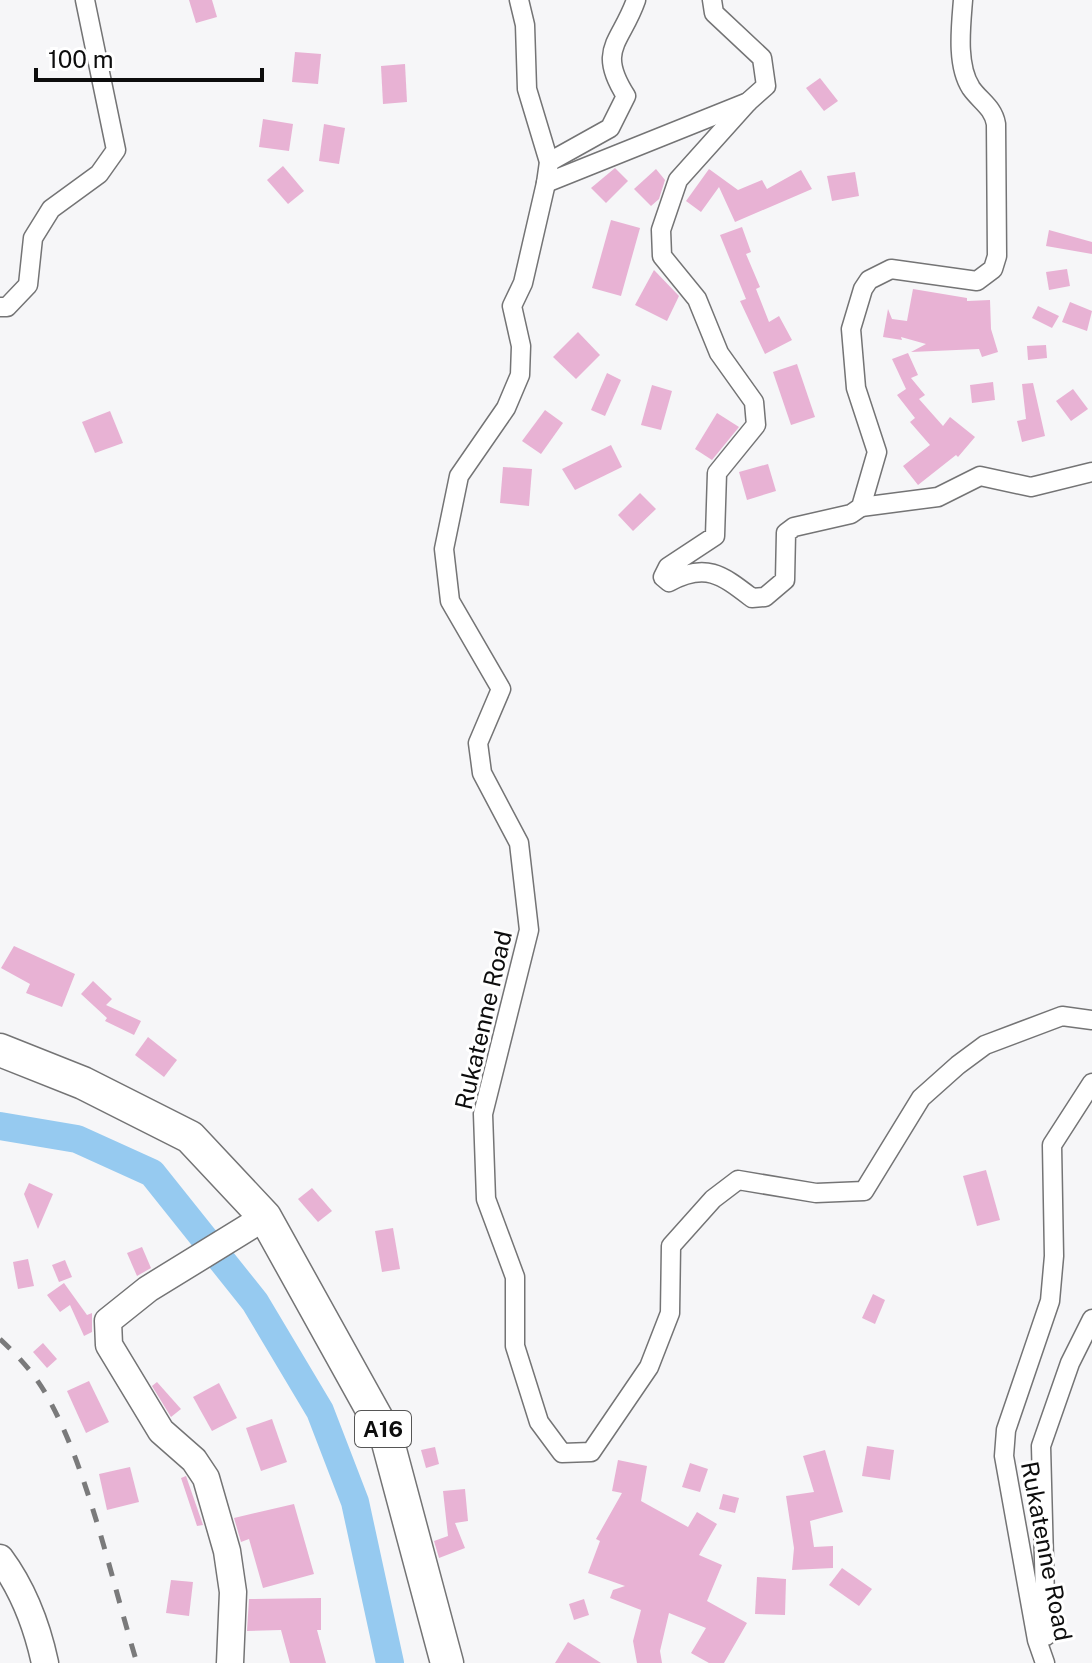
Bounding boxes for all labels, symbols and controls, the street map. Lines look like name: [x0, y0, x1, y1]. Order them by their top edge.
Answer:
scale bar: [36, 32, 262, 82]
text: 100 m: [48, 45, 114, 73]
street label: Rukatenne Road: [449, 928, 517, 1112]
road number: A16: [355, 1411, 411, 1447]
street label: Rukatenne Road: [1016, 1459, 1078, 1643]

